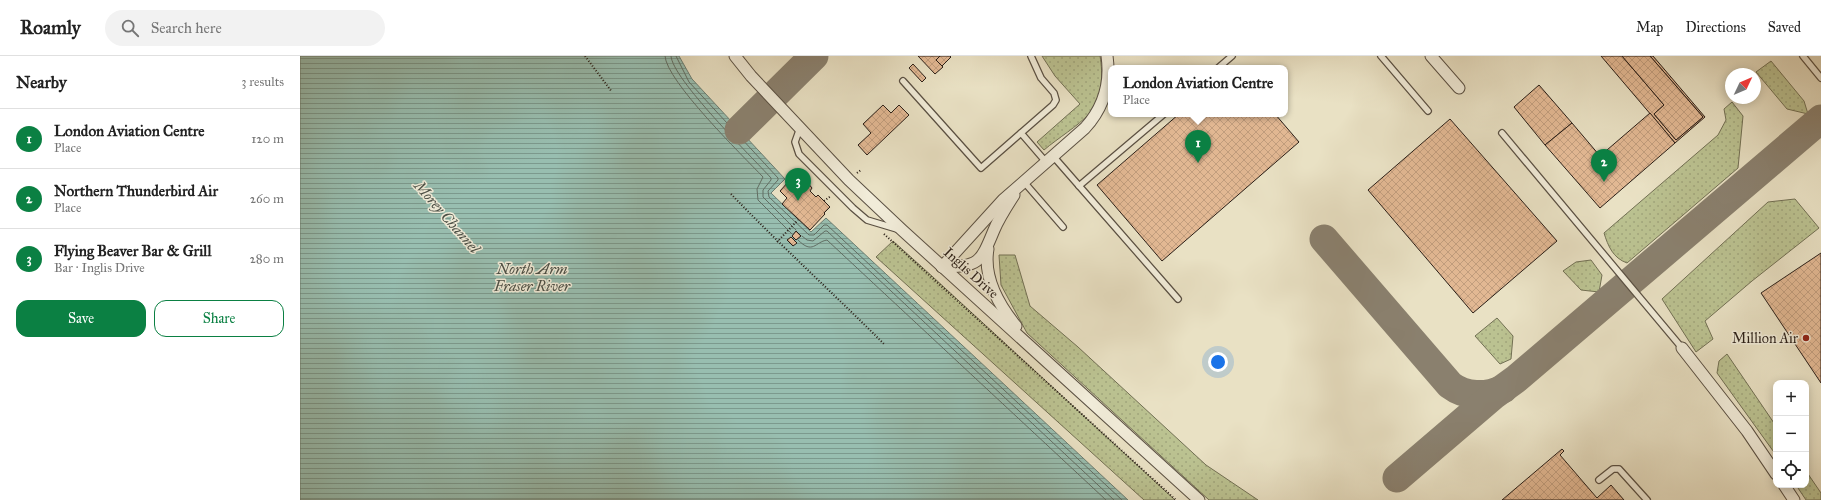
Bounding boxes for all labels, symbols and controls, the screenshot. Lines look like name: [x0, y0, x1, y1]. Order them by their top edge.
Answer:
search box: [105, 10, 385, 46]
text: Roamly: [20, 16, 81, 39]
icon: search: [119, 17, 141, 39]
text: Search here: [151, 19, 222, 37]
text: Map: [1636, 19, 1663, 36]
text: Directions: [1685, 19, 1746, 36]
text: Saved: [1768, 19, 1801, 36]
popup: [1108, 65, 1288, 117]
north arrow: [1725, 68, 1761, 104]
text: Nearby: [16, 72, 67, 93]
text: 3 results: [241, 74, 284, 90]
text: London Aviation Centre: [1123, 74, 1273, 92]
text: Place: [1123, 92, 1150, 108]
text: London Aviation Centre: [54, 122, 205, 140]
pin: 1: [1185, 130, 1211, 163]
text: 1: [26, 131, 32, 147]
text: 120 m: [251, 131, 284, 147]
text: Place: [54, 140, 81, 156]
pin: 2: [1591, 149, 1617, 182]
pin: 3: [785, 168, 811, 201]
water label: Morey Channel: [409, 175, 485, 259]
text: Northern Thunderbird Air: [54, 182, 218, 200]
text: 2: [26, 191, 32, 207]
text: 260 m: [250, 191, 284, 207]
text: Place: [54, 200, 81, 216]
text: Flying Beaver Bar & Grill: [54, 242, 211, 260]
street label: Inglis Drive: [940, 244, 1002, 302]
text: 3: [26, 251, 32, 267]
text: 280 m: [249, 251, 284, 267]
text: Bar · Inglis Drive: [54, 260, 145, 276]
water label: North Arm Fraser River: [493, 260, 571, 295]
button: Save: [16, 300, 146, 337]
button: Share: [154, 300, 284, 337]
place label: Million Air: [1732, 330, 1799, 347]
marker: Million Air: [1801, 333, 1811, 343]
your location: [1208, 352, 1228, 372]
map controls: [1773, 380, 1809, 488]
button: +: [1773, 380, 1809, 416]
button: −: [1773, 416, 1809, 452]
button: locate: [1773, 452, 1809, 488]

